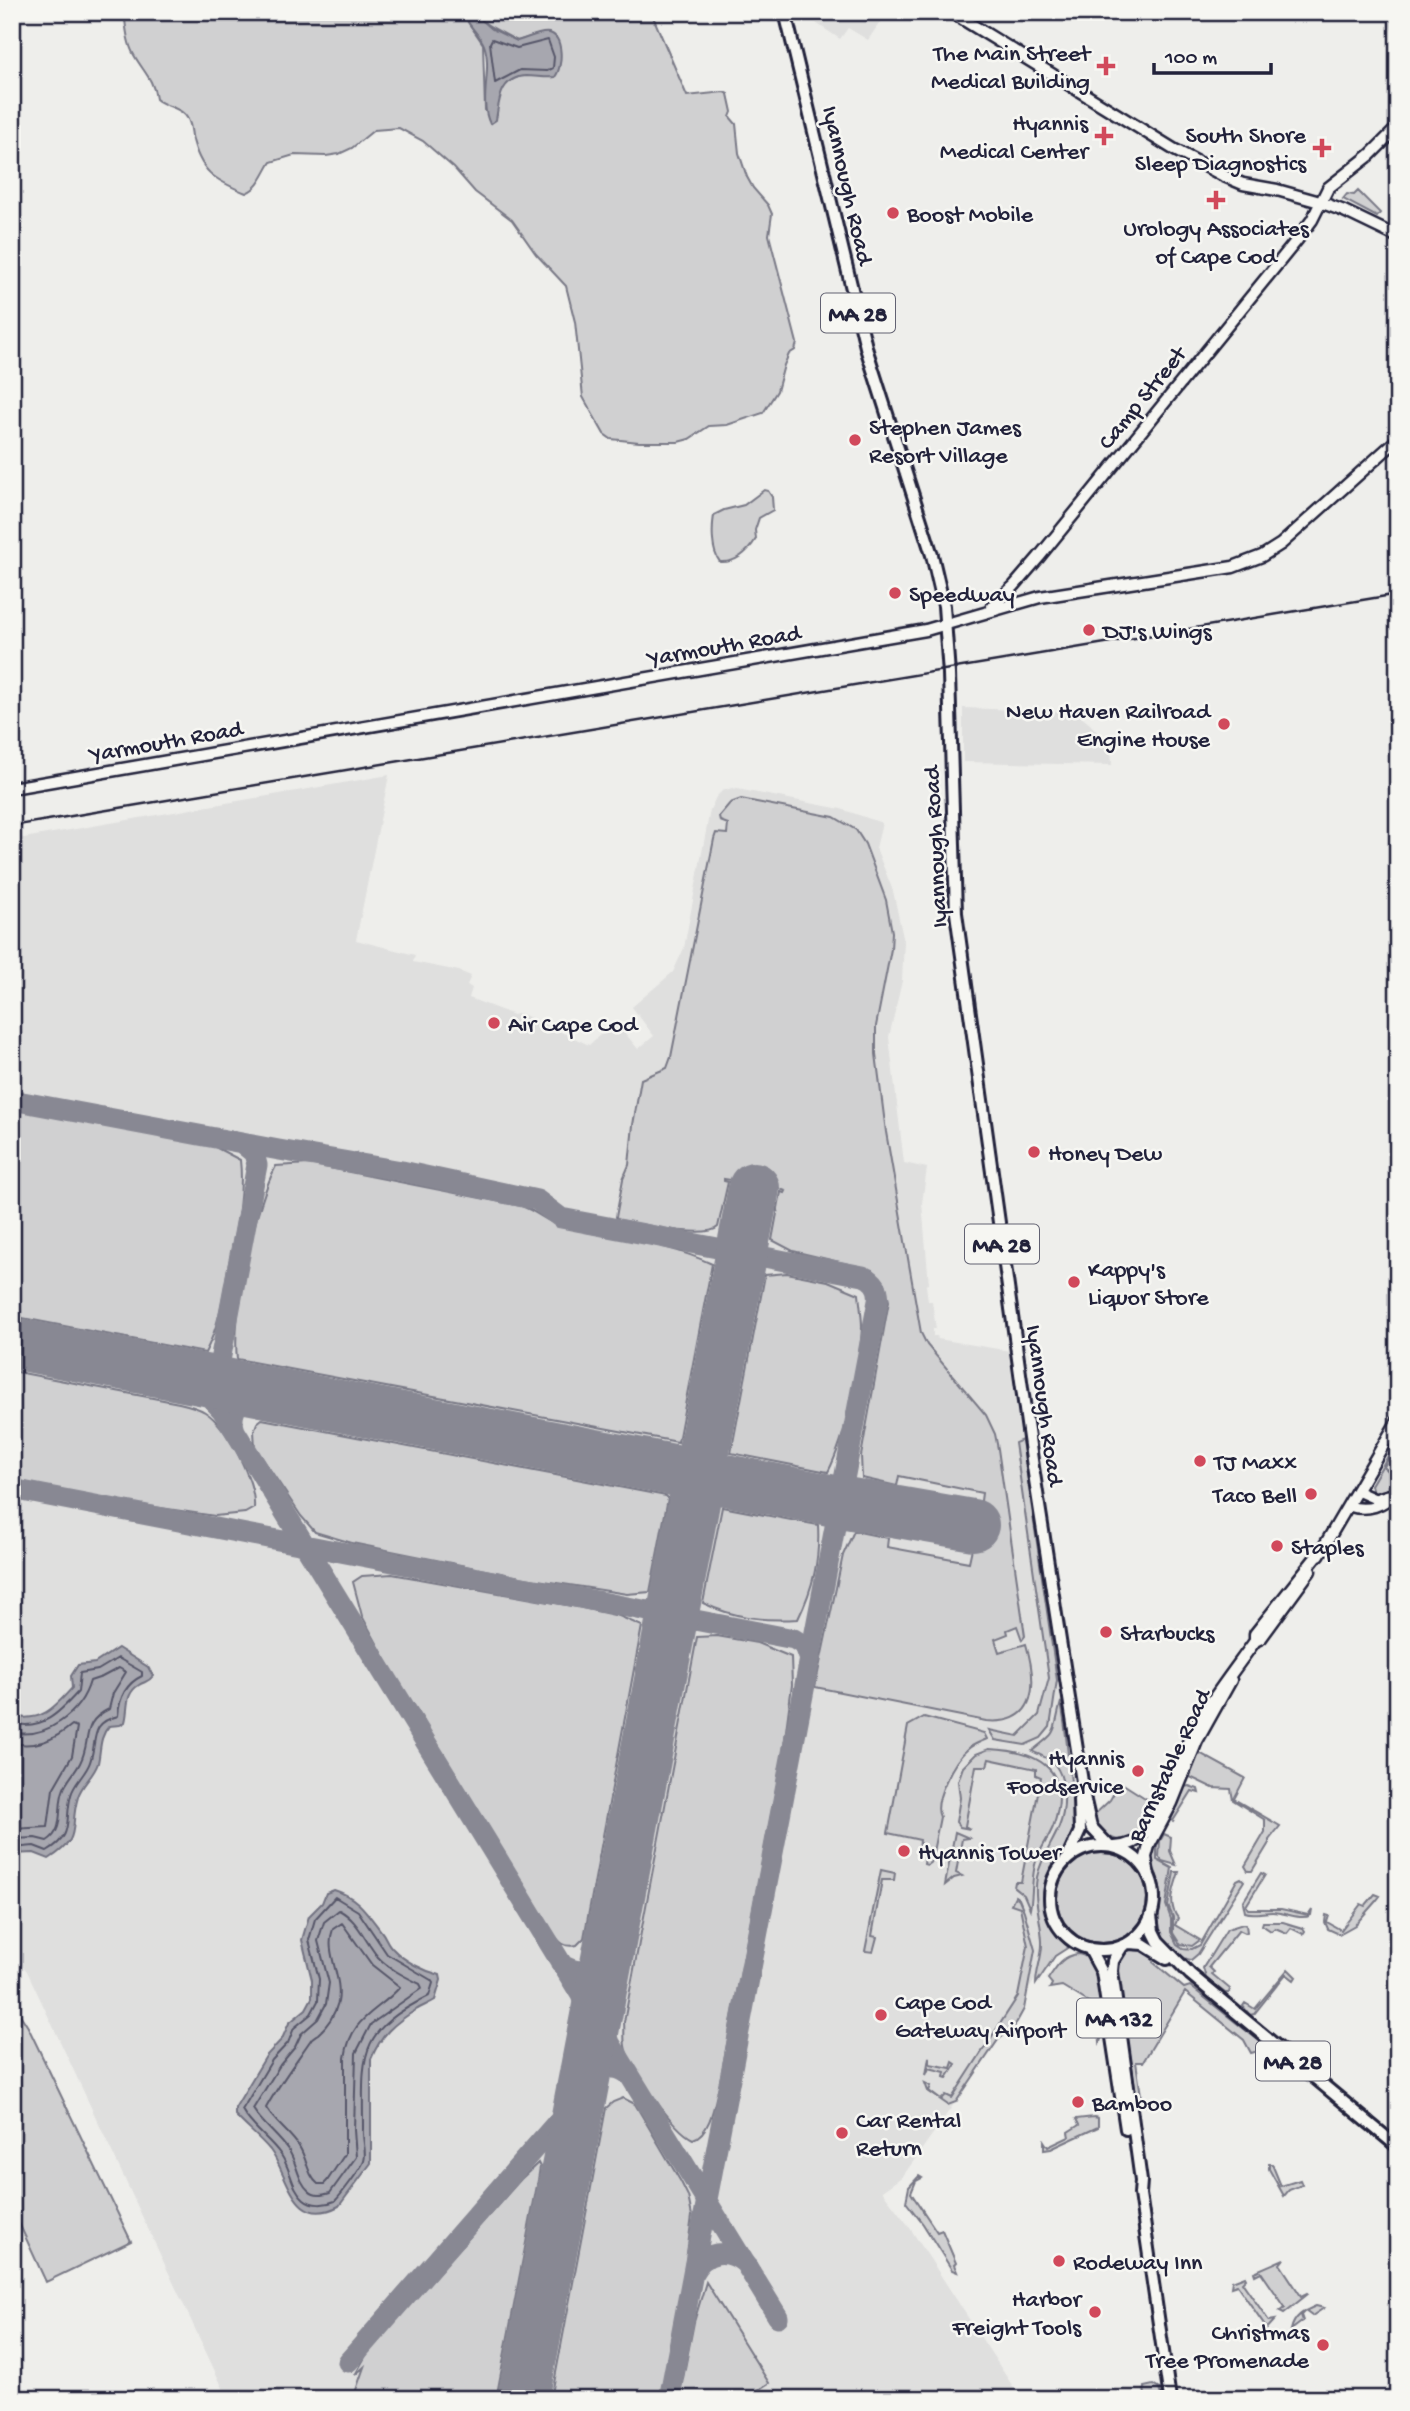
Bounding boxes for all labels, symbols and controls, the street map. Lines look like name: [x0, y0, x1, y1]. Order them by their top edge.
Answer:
scale bar: [1154, 32, 1272, 76]
place label: The Main Street Medical Building: [931, 41, 1092, 98]
text: 100 m: [1164, 47, 1217, 72]
marker: The Main Street Medical Building: [1096, 56, 1116, 76]
street label: Iyannough Road: [813, 104, 878, 270]
place label: Hyannis Medical Center: [940, 111, 1091, 168]
place label: South Shore Sleep Diagnostics: [1135, 123, 1307, 180]
marker: Hyannis Medical Center: [1094, 126, 1114, 146]
marker: South Shore Sleep Diagnostics: [1312, 138, 1332, 158]
marker: Urology Associates of Cape Cod: [1206, 190, 1226, 210]
place label: Boost Mobile: [906, 202, 1034, 231]
marker: Boost Mobile: [885, 205, 901, 221]
place label: Urology Associates of Cape Cod: [1123, 216, 1310, 273]
road number: MA 28: [821, 294, 895, 332]
street label: Camp Street: [1093, 340, 1196, 457]
place label: Stephen James Resort Village: [869, 415, 1022, 472]
marker: Stephen James Resort Village: [847, 432, 863, 448]
place label: Speedway: [909, 582, 1015, 611]
marker: Speedway: [887, 585, 903, 601]
street label: Yarmouth Road: [644, 619, 805, 675]
place label: DJ's Wings: [1101, 619, 1213, 648]
marker: DJ's Wings: [1081, 622, 1097, 638]
place label: New Haven Railroad Engine House: [1006, 699, 1212, 756]
street label: Yarmouth Road: [86, 715, 247, 771]
marker: New Haven Railroad Engine House: [1216, 716, 1232, 732]
street label: Iyannough Road: [919, 763, 956, 929]
place label: Air Cape Cod: [508, 1012, 639, 1041]
marker: Air Cape Cod: [486, 1015, 502, 1031]
place label: Honey Dew: [1048, 1141, 1162, 1170]
marker: Honey Dew: [1026, 1144, 1042, 1160]
road number: MA 28: [965, 1224, 1039, 1264]
place label: Kappy's Liquor Store: [1088, 1257, 1209, 1314]
marker: Kappy's Liquor Store: [1066, 1274, 1082, 1290]
street label: Iyannough Road: [1017, 1323, 1068, 1490]
place label: TJ Maxx: [1212, 1450, 1297, 1479]
marker: TJ Maxx: [1192, 1453, 1208, 1469]
place label: Taco Bell: [1211, 1483, 1297, 1512]
marker: Taco Bell: [1303, 1486, 1319, 1502]
place label: Staples: [1291, 1535, 1365, 1564]
marker: Staples: [1269, 1538, 1285, 1554]
place label: Starbucks: [1120, 1621, 1216, 1650]
marker: Starbucks: [1098, 1624, 1114, 1640]
street label: Barnstable Road: [1123, 1683, 1220, 1849]
place label: Hyannis Foodservice: [1006, 1746, 1125, 1803]
marker: Hyannis Foodservice: [1130, 1763, 1146, 1779]
place label: Hyannis Tower: [918, 1840, 1063, 1869]
marker: Hyannis Tower: [896, 1843, 912, 1859]
place label: Cape Cod Gateway Airport: [895, 1990, 1068, 2047]
road number: MA 132: [1077, 1998, 1161, 2038]
marker: Cape Cod Gateway Airport: [873, 2007, 889, 2023]
road number: MA 28: [1256, 2042, 1330, 2080]
place label: Bamboo: [1091, 2091, 1172, 2120]
marker: Bamboo: [1070, 2094, 1086, 2110]
place label: Car Rental Return: [856, 2108, 961, 2165]
marker: Car Rental Return: [834, 2125, 850, 2141]
place label: Rodeway Inn: [1073, 2250, 1203, 2279]
marker: Rodeway Inn: [1051, 2253, 1067, 2269]
place label: Harbor Freight Tools: [951, 2287, 1084, 2344]
marker: Harbor Freight Tools: [1087, 2304, 1103, 2320]
place label: Christmas Tree Promenade: [1144, 2320, 1310, 2377]
marker: Christmas Tree Promenade: [1315, 2337, 1331, 2353]

